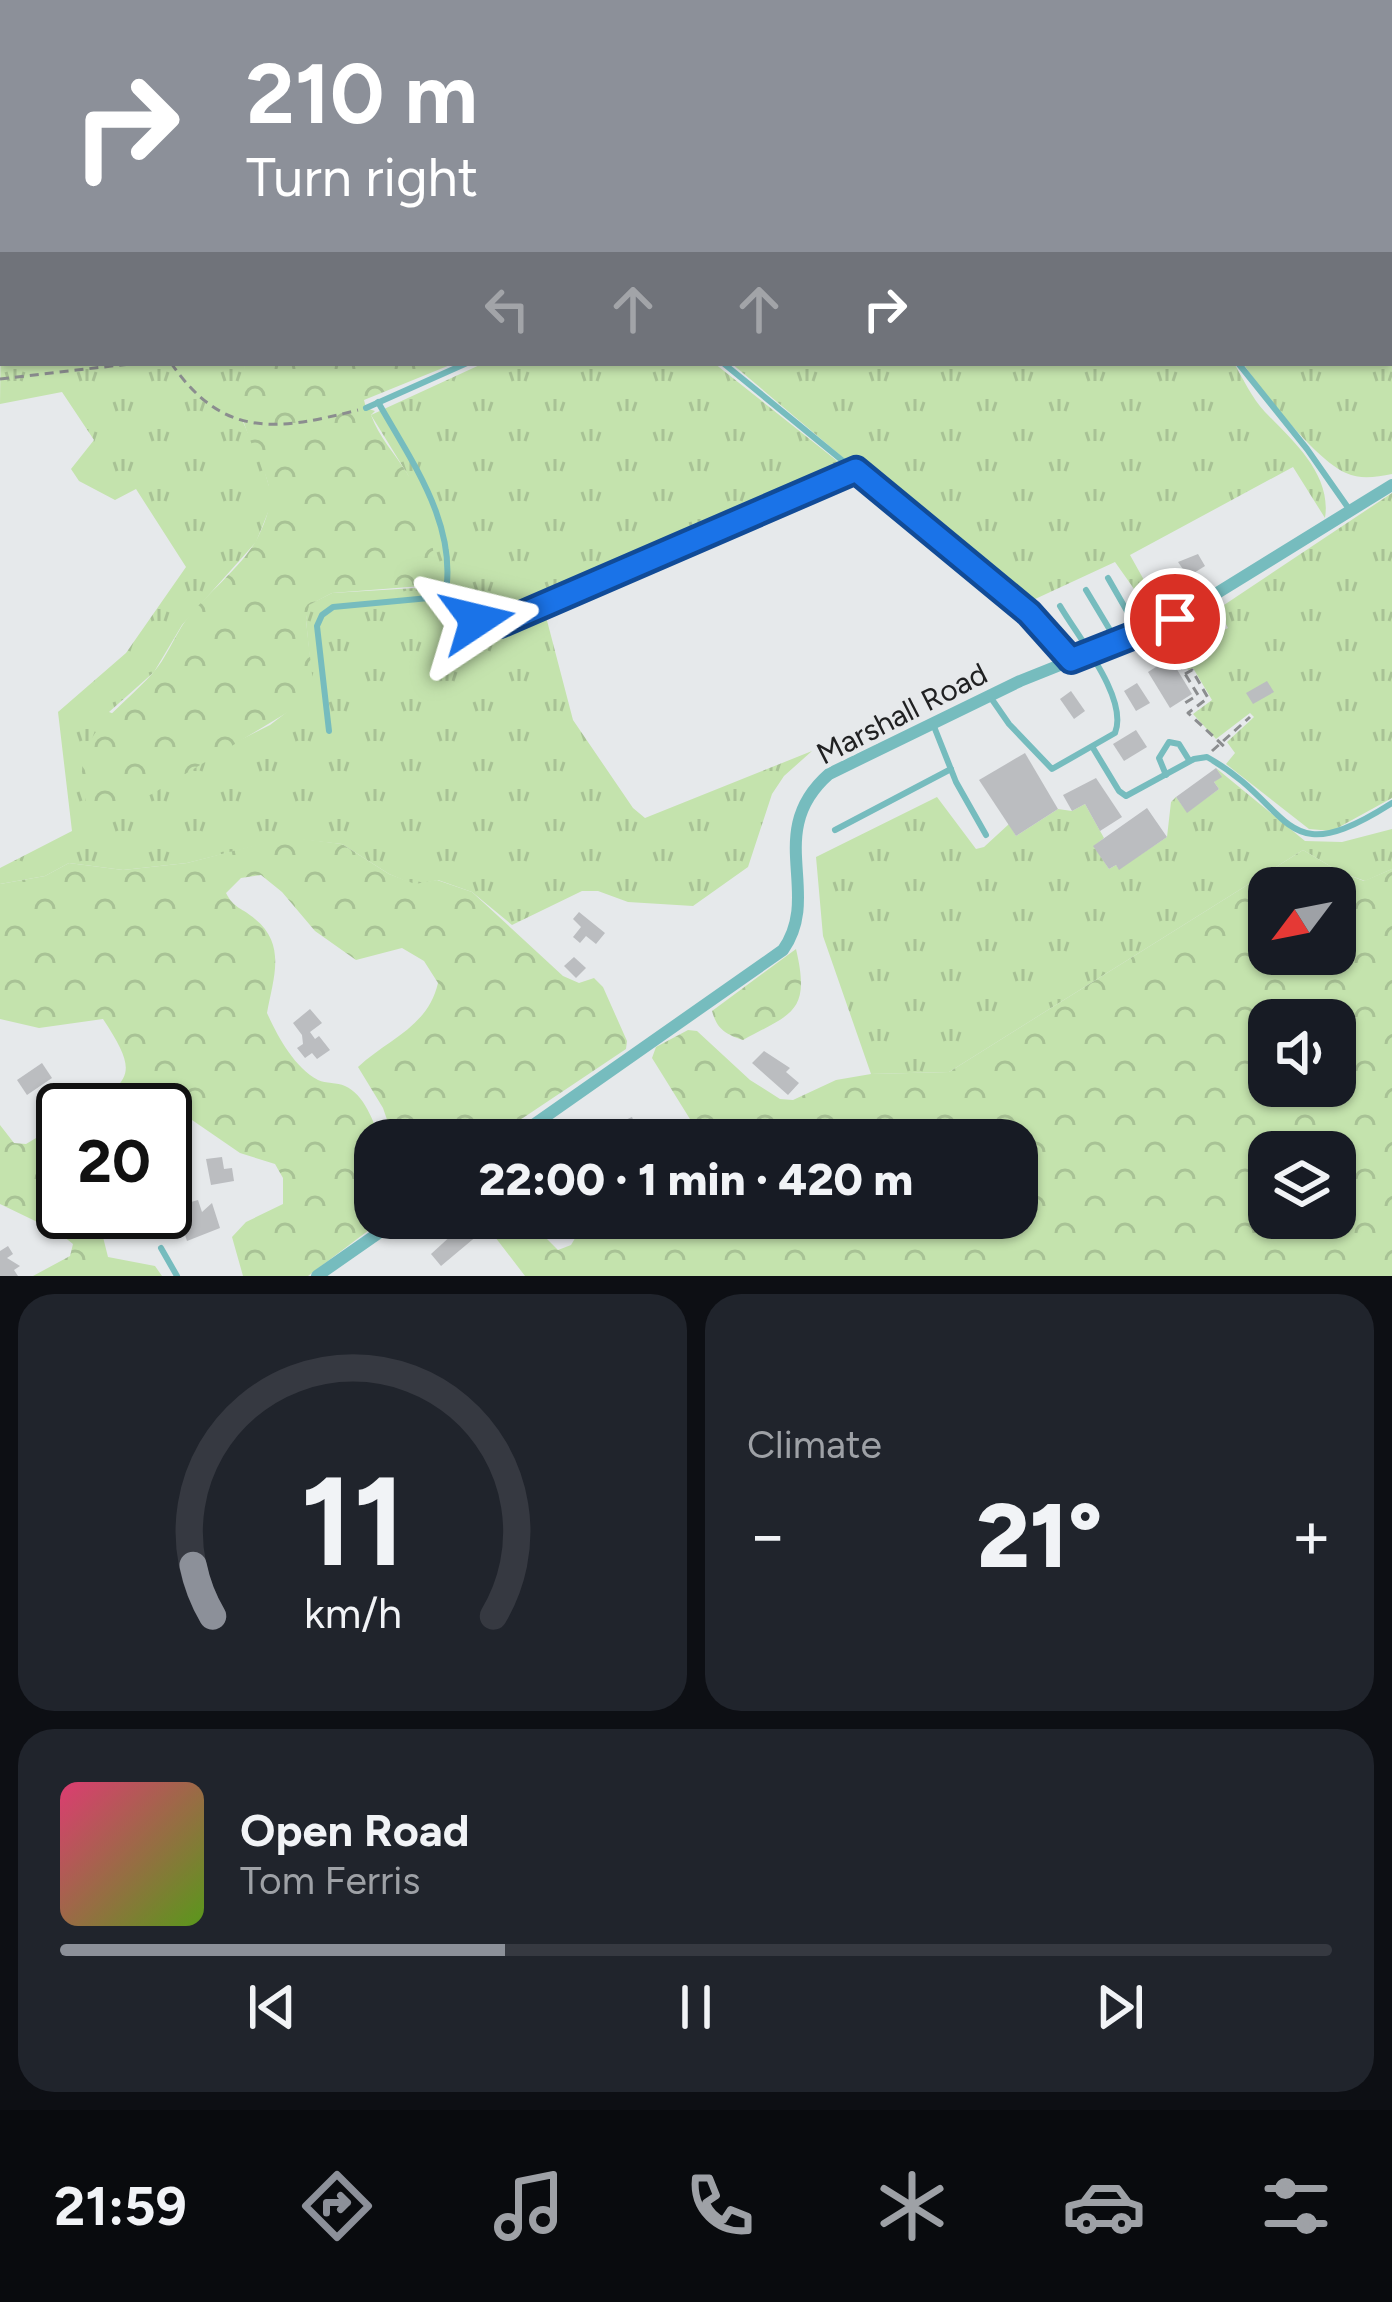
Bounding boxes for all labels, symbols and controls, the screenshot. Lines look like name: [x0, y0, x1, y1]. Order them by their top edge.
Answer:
text: 210 m: [246, 43, 478, 144]
icon: right: [48, 48, 204, 204]
text: Turn right: [246, 145, 478, 210]
icon: left: [474, 276, 540, 342]
icon: ahead: [600, 276, 666, 342]
icon: ahead: [726, 276, 792, 342]
icon: right: [852, 276, 918, 342]
position arrow: [414, 557, 540, 683]
pin: [1124, 568, 1226, 670]
icon: arrive: [1142, 586, 1208, 652]
street label: Marshall Road: [810, 655, 993, 772]
north arrow: [1248, 867, 1356, 975]
map controls: [1248, 867, 1356, 1239]
button: sound: [1248, 999, 1356, 1107]
speed limit sign: 20: [36, 1083, 192, 1239]
button: layers: [1248, 1131, 1356, 1239]
text: 22:00 · 1 min · 420 m: [479, 1152, 913, 1206]
text: Climate: [747, 1421, 882, 1468]
text: 11: [300, 1446, 405, 1596]
text: 21°: [977, 1481, 1102, 1590]
text: −: [747, 1495, 788, 1575]
text: +: [1291, 1495, 1332, 1575]
text: km/h: [304, 1586, 401, 1638]
text: Open Road: [240, 1803, 470, 1857]
text: Tom Ferris: [240, 1857, 420, 1904]
icon: previous: [239, 1974, 305, 2040]
icon: pause: [663, 1974, 729, 2040]
icon: next: [1087, 1974, 1153, 2040]
icon: directions: [295, 2164, 379, 2248]
icon: music: [487, 2164, 571, 2248]
icon: phone: [678, 2164, 762, 2248]
icon: climate: [870, 2164, 954, 2248]
icon: car: [1062, 2164, 1146, 2248]
icon: filters: [1254, 2164, 1338, 2248]
text: 21:59: [54, 2174, 187, 2239]

